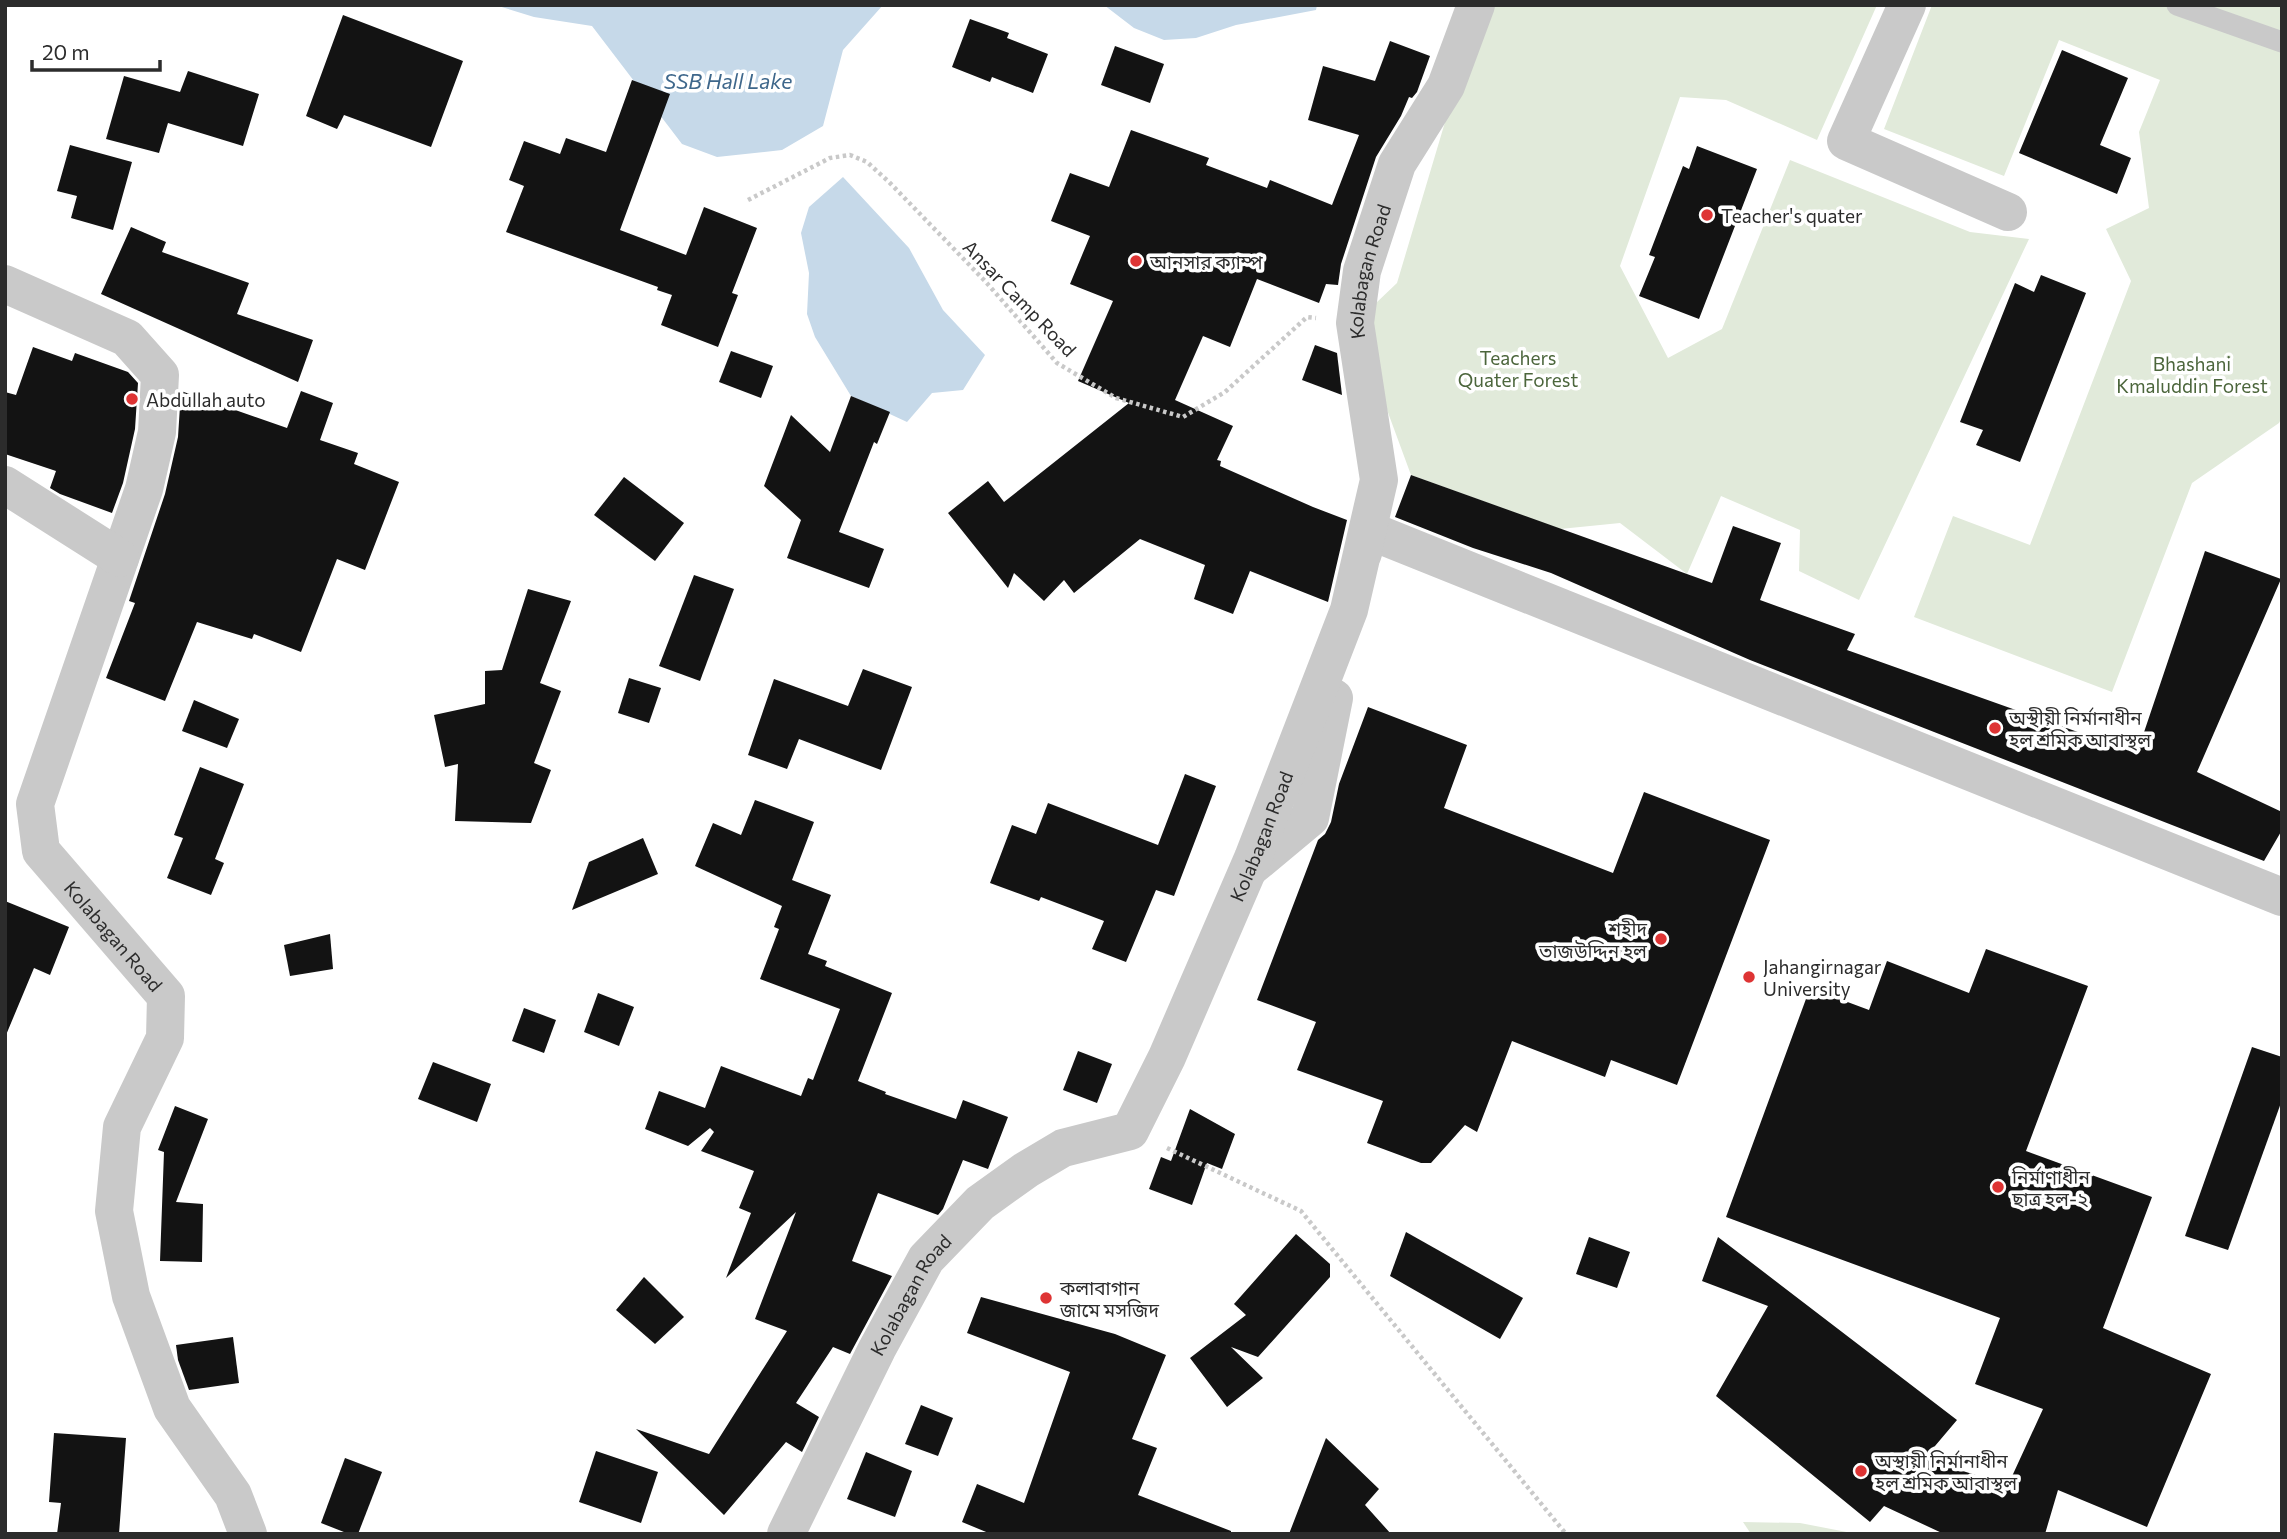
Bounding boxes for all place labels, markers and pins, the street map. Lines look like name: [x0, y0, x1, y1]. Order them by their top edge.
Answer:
place label: Teacher's quater: [1721, 204, 1863, 227]
marker: Teacher's quater: [1699, 207, 1715, 223]
place label: আনসার ক্যাম্প: [1149, 250, 1263, 273]
marker: আনসার ক্যাম্প: [1128, 253, 1144, 269]
place label: Abdullah auto: [146, 388, 266, 411]
marker: Abdullah auto: [124, 391, 140, 407]
place label: অস্থীয়ী নির্মানাধীন হল শ্রমিক আবাস্থল: [2008, 706, 2152, 751]
marker: অস্থীয়ী নির্মানাধীন হল শ্রমিক আবাস্থল: [1987, 720, 2003, 736]
place label: শহীদ তাজউদ্দিন হল: [1538, 917, 1648, 962]
marker: শহীদ তাজউদ্দিন হল: [1653, 931, 1669, 947]
place label: Jahangirnagar University: [1763, 955, 1882, 1000]
marker: Jahangirnagar University: [1741, 969, 1757, 985]
place label: নির্মাণাধীন ছাত্র হল-২: [2011, 1165, 2090, 1210]
marker: নির্মাণাধীন ছাত্র হল-২: [1990, 1179, 2006, 1195]
place label: কলাবাগান জামে মসজিদ: [1059, 1276, 1159, 1321]
marker: কলাবাগান জামে মসজিদ: [1038, 1290, 1054, 1306]
place label: অস্থায়ী নির্মানাধীন হল শ্রমিক আবাস্থল: [1874, 1449, 2018, 1494]
marker: অস্থায়ী নির্মানাধীন হল শ্রমিক আবাস্থল: [1853, 1463, 1869, 1479]

